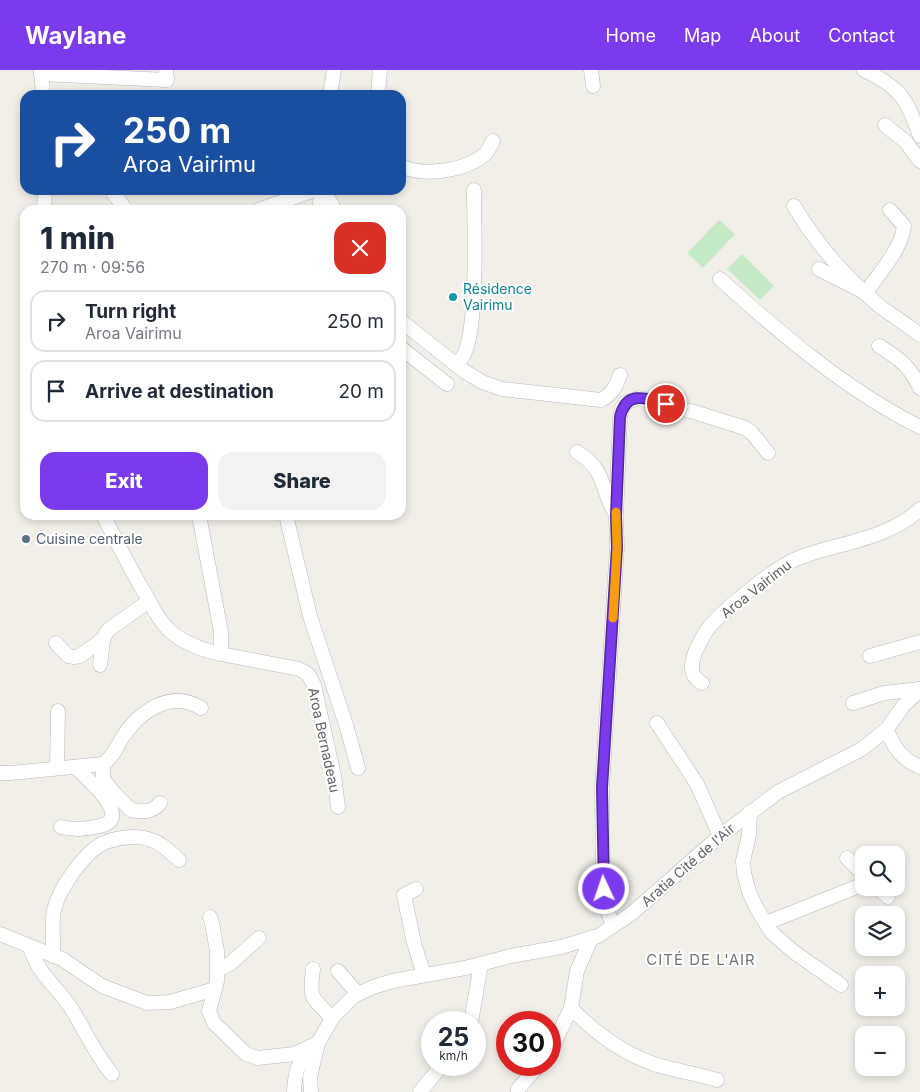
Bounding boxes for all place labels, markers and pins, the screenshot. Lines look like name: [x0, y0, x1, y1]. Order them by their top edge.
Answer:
place label: Résidence Vairimu: [463, 280, 532, 313]
marker: Résidence Vairimu: [447, 291, 459, 303]
pin: [645, 383, 687, 425]
place label: Cuisine centrale: [36, 530, 143, 547]
marker: Cuisine centrale: [20, 533, 32, 545]

